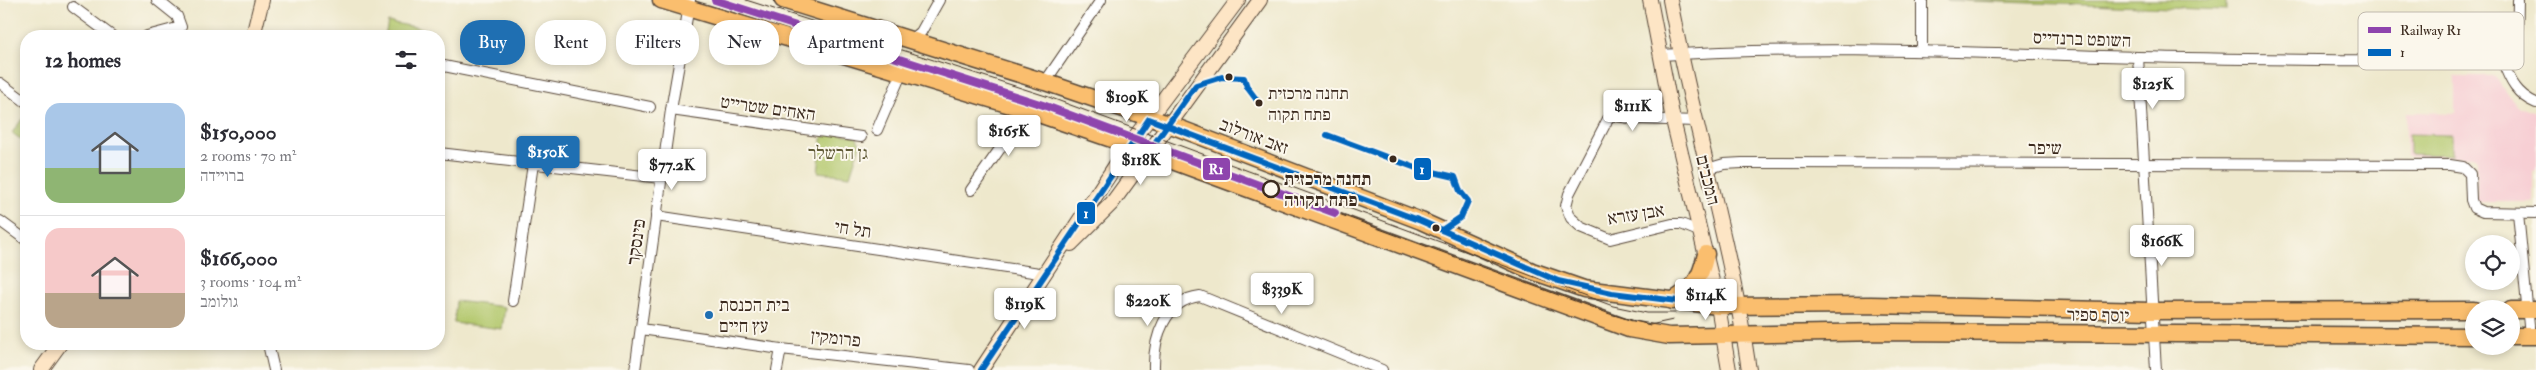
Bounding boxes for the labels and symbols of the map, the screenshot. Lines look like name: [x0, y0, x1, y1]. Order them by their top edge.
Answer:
legend: [2358, 12, 2524, 70]
text: Railway R1: [2400, 22, 2461, 40]
street label: השופט ברנדייס: [2032, 26, 2132, 53]
text: 1: [2400, 44, 2405, 61]
pin: $125K: [2118, 68, 2188, 110]
unlabelled marker: [1224, 72, 1234, 82]
pin: $109K: [1092, 80, 1162, 123]
place label: תחנה מרכזית פתח תקוה: [1268, 83, 1349, 125]
street label: האחים שטרייט: [719, 90, 817, 127]
pin: $111K: [1598, 90, 1668, 132]
marker: תחנה מרכזית פתח תקוה: [1254, 98, 1264, 108]
street label: זאב אורלוב: [1216, 113, 1291, 160]
pin: $165K: [974, 114, 1044, 157]
pin: $150K: [513, 136, 583, 178]
street label: שיפר: [2028, 137, 2062, 160]
park label: גן הרשלר: [808, 142, 868, 165]
pin: $118K: [1106, 144, 1176, 186]
pin: $77.2K: [631, 148, 713, 191]
street label: המכבים: [1690, 153, 1725, 208]
unlabelled marker: [1388, 154, 1398, 164]
line badge: R1: [1202, 157, 1231, 181]
line badge: 1: [1413, 157, 1432, 181]
text: R1: [1208, 161, 1224, 178]
text: 1: [1420, 161, 1425, 178]
place label: תחנה מרכזית פתח תקווה: [1284, 168, 1372, 212]
marker: תחנה מרכזית פתח תקווה: [1262, 180, 1280, 198]
street label: אבן עזרא: [1606, 199, 1666, 230]
line badge: 1: [1076, 201, 1096, 225]
text: 1: [1084, 205, 1089, 222]
street label: תל חי: [833, 216, 873, 243]
street label: פינסקר: [622, 217, 651, 267]
unlabelled marker: [1431, 223, 1441, 233]
pin: $166K: [2127, 224, 2197, 267]
pin: $339K: [1247, 272, 1317, 315]
pin: $114K: [1671, 278, 1741, 321]
pin: $220K: [1113, 284, 1183, 327]
pin: $119K: [990, 288, 1060, 330]
place label: בית הכנסת עץ חיים: [719, 294, 790, 338]
street label: יוסף ספיר: [2067, 303, 2130, 328]
marker: בית הכנסת עץ חיים: [703, 309, 715, 321]
street label: פרומקין: [810, 324, 862, 353]

